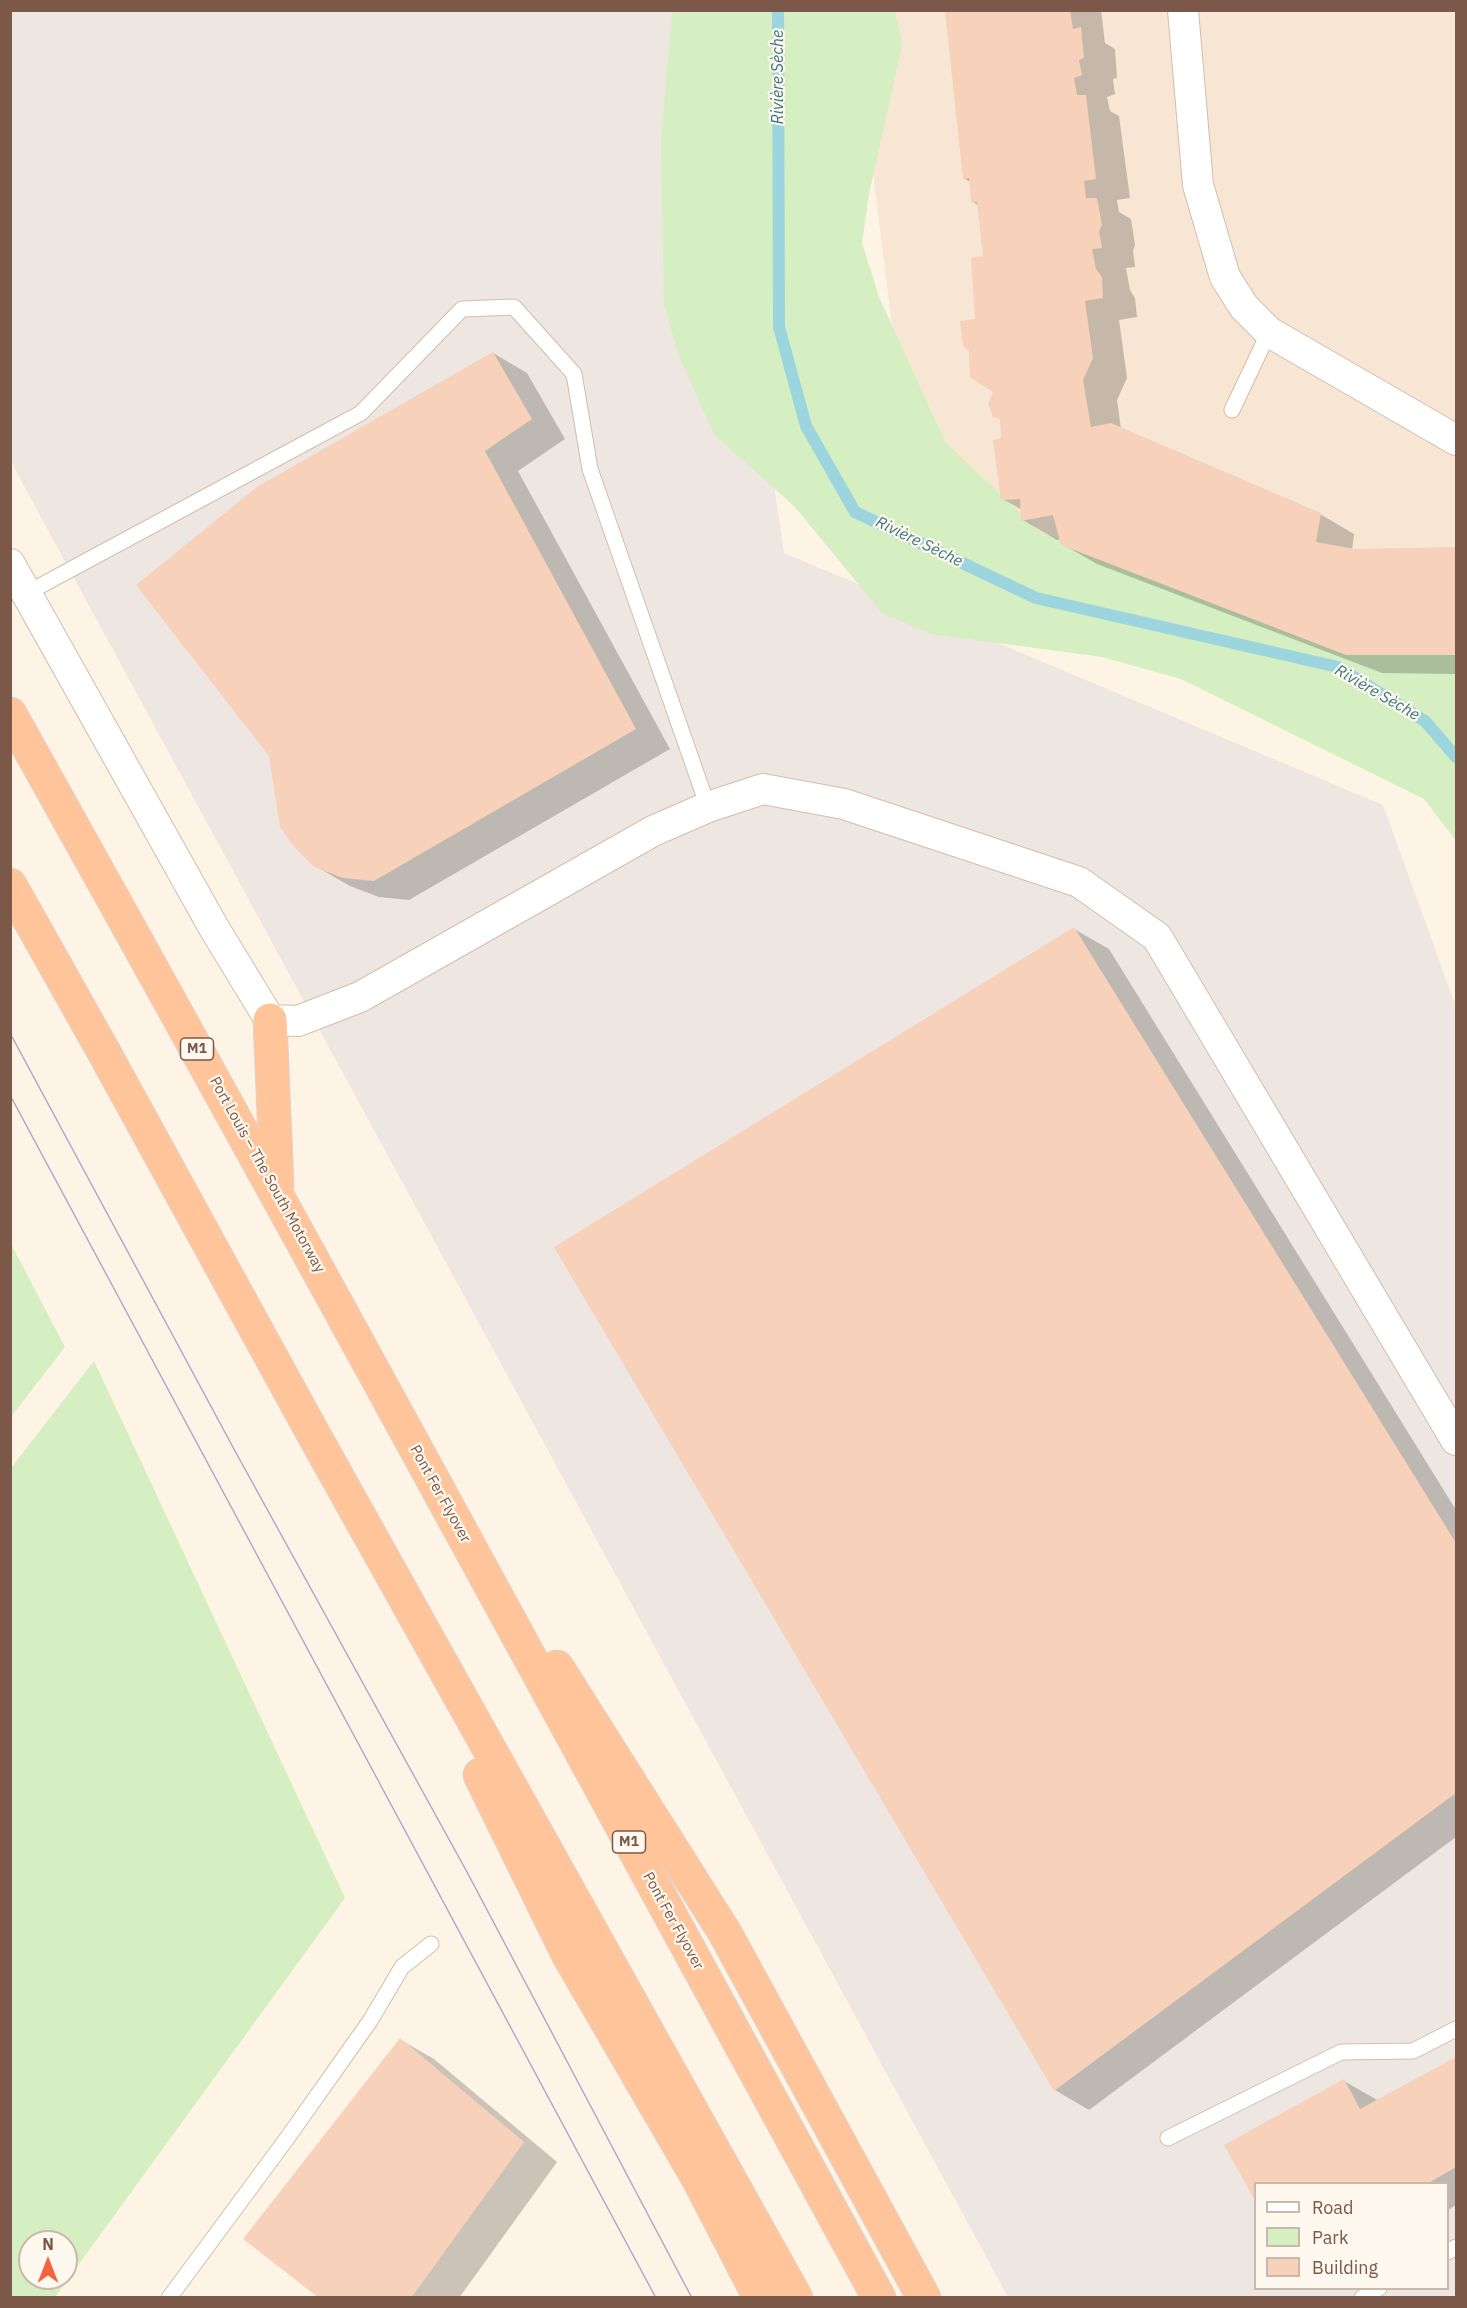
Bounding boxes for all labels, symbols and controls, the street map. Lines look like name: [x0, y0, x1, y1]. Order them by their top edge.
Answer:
water label: Rivière Sèche: [768, 30, 788, 124]
water label: Rivière Sèche: [872, 513, 966, 571]
water label: Rivière Sèche: [1331, 661, 1423, 725]
road number: M1: [180, 1038, 214, 1060]
street label: Port Louis – The South Motorway: [206, 1074, 328, 1276]
street label: Pont Fer Flyover: [406, 1442, 474, 1546]
road number: M1: [612, 1831, 646, 1853]
street label: Pont Fer Flyover: [639, 1869, 707, 1973]
legend: [1254, 2182, 1449, 2290]
text: Road: [1312, 2196, 1353, 2219]
text: Park: [1312, 2226, 1348, 2249]
north arrow: [18, 2230, 78, 2290]
text: N: [42, 2234, 54, 2254]
text: Building: [1312, 2256, 1378, 2279]

